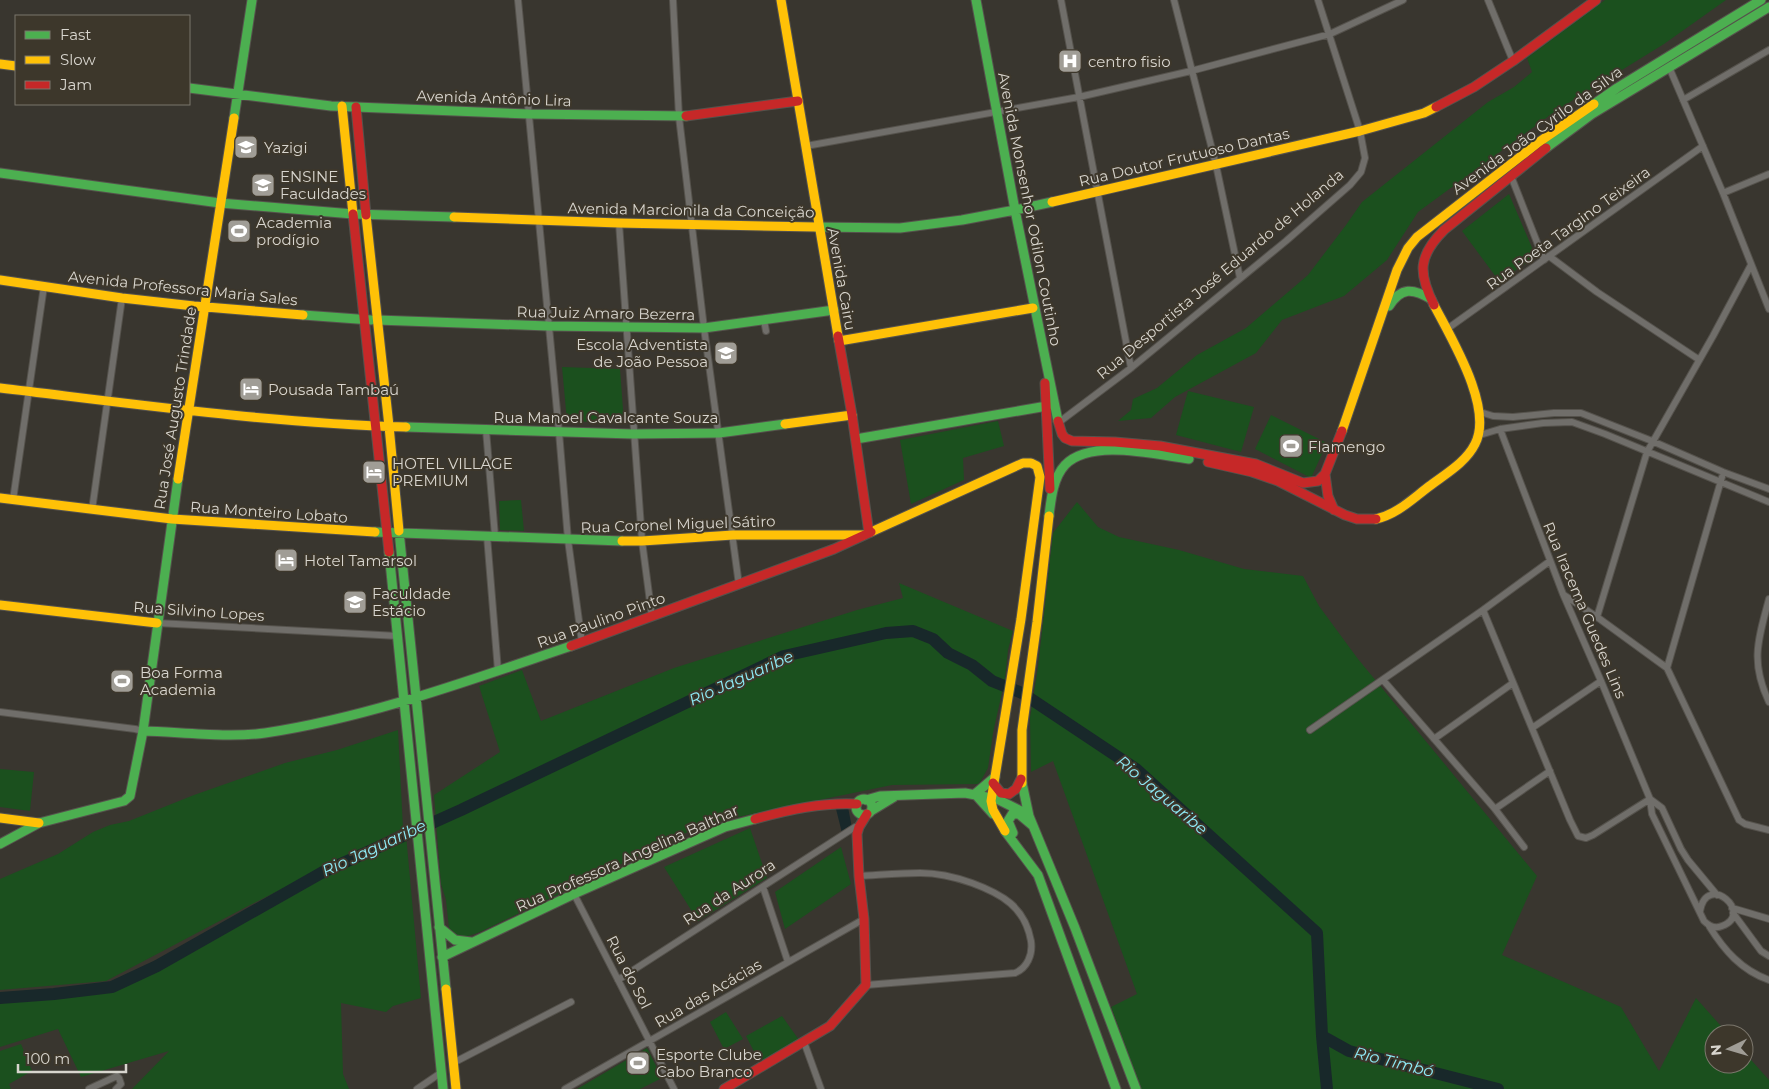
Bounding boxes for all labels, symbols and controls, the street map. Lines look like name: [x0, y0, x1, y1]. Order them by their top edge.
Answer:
legend: [15, 15, 190, 105]
text: Fast: [60, 25, 91, 44]
hospital icon: centro fisio: [1057, 48, 1083, 74]
text: Slow: [60, 50, 96, 69]
place label: centro fisio: [1088, 52, 1171, 71]
street label: Avenida João Cyrilo da Silva: [1448, 62, 1626, 198]
street label: Avenida Monsenhor Odilon Coutinho: [994, 71, 1066, 347]
text: Jam: [59, 75, 92, 94]
street label: Avenida Antônio Lira: [416, 86, 572, 110]
street label: Rua Doutor Frutuoso Dantas: [1077, 123, 1291, 191]
school or university icon: Yazigi: [233, 134, 259, 160]
place label: Yazigi: [264, 138, 307, 157]
street label: Rua Poeta Targino Teixeira: [1482, 162, 1654, 294]
street label: Rua Desportista José Eduardo de Holanda: [1093, 165, 1347, 383]
place label: ENSINE Faculdades: [280, 167, 366, 203]
school or university icon: ENSINE Faculdades: [250, 172, 276, 198]
street label: Avenida Marcionila da Conceição: [567, 198, 815, 222]
place label: Academia prodígio: [256, 213, 332, 249]
sports icon: Academia prodígio: [226, 218, 252, 244]
street label: Avenida Cairu: [824, 226, 860, 332]
street label: Avenida Professora Maria Sales: [67, 266, 299, 310]
street label: Rua Juiz Amaro Bezerra: [517, 302, 695, 324]
street label: Rua José Augusto Trindade: [150, 305, 200, 511]
place label: Escola Adventista de João Pessoa: [576, 335, 708, 371]
school or university icon: Escola Adventista de João Pessoa: [713, 340, 739, 366]
hotel icon: Pousada Tambaú: [238, 376, 264, 402]
place label: Pousada Tambaú: [268, 380, 399, 399]
street label: Rua Manoel Cavalcante Souza: [494, 408, 718, 427]
sports icon: Flamengo: [1278, 433, 1304, 459]
place label: Flamengo: [1308, 437, 1385, 456]
place label: HOTEL VILLAGE PREMIUM: [392, 454, 513, 490]
hotel icon: HOTEL VILLAGE PREMIUM: [361, 459, 387, 485]
street label: Rua Monteiro Lobato: [190, 497, 348, 527]
street label: Rua Coronel Miguel Sátiro: [580, 511, 776, 537]
street label: Rua Iracema Guedes Lins: [1539, 519, 1631, 701]
hotel icon: Hotel Tamarsol: [273, 547, 299, 573]
place label: Hotel Tamarsol: [304, 551, 417, 570]
place label: Faculdade Estácio: [372, 584, 451, 620]
street label: Rua Paulino Pinto: [534, 588, 668, 652]
school or university icon: Faculdade Estácio: [342, 589, 368, 615]
street label: Rua Silvino Lopes: [133, 597, 265, 625]
water label: Rio Jaguaribe: [686, 646, 796, 710]
place label: Boa Forma Academia: [140, 663, 223, 699]
sports icon: Boa Forma Academia: [109, 668, 135, 694]
water label: Rio Jaguaribe: [1113, 752, 1211, 838]
street label: Rua Professora Angelina Balthar: [513, 800, 741, 916]
water label: Rio Jaguaribe: [319, 816, 429, 880]
street label: Rua da Aurora: [679, 855, 779, 929]
street label: Rua do Sol: [602, 932, 656, 1012]
street label: Rua das Acácias: [651, 955, 765, 1031]
north arrow: [1704, 1024, 1754, 1074]
scale bar: [18, 1042, 125, 1074]
water label: Rio Timbó: [1352, 1043, 1436, 1081]
text: N: [1707, 1044, 1726, 1057]
place label: Esporte Clube Cabo Branco: [656, 1045, 762, 1081]
text: 100 m: [25, 1049, 70, 1068]
sports icon: Esporte Clube Cabo Branco: [625, 1050, 651, 1076]

